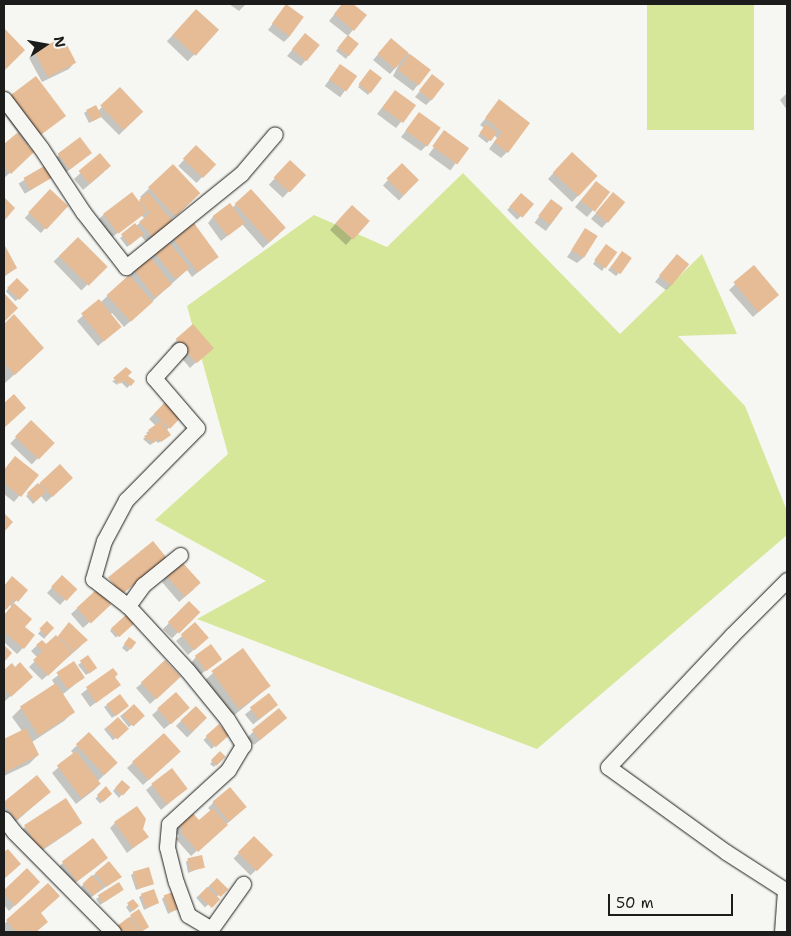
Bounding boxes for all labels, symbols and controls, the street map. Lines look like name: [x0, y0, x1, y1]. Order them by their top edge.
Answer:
north arrow: [20, 20, 70, 70]
text: N: [50, 35, 70, 49]
scale bar: [611, 884, 736, 916]
text: 50 m: [616, 893, 654, 913]

